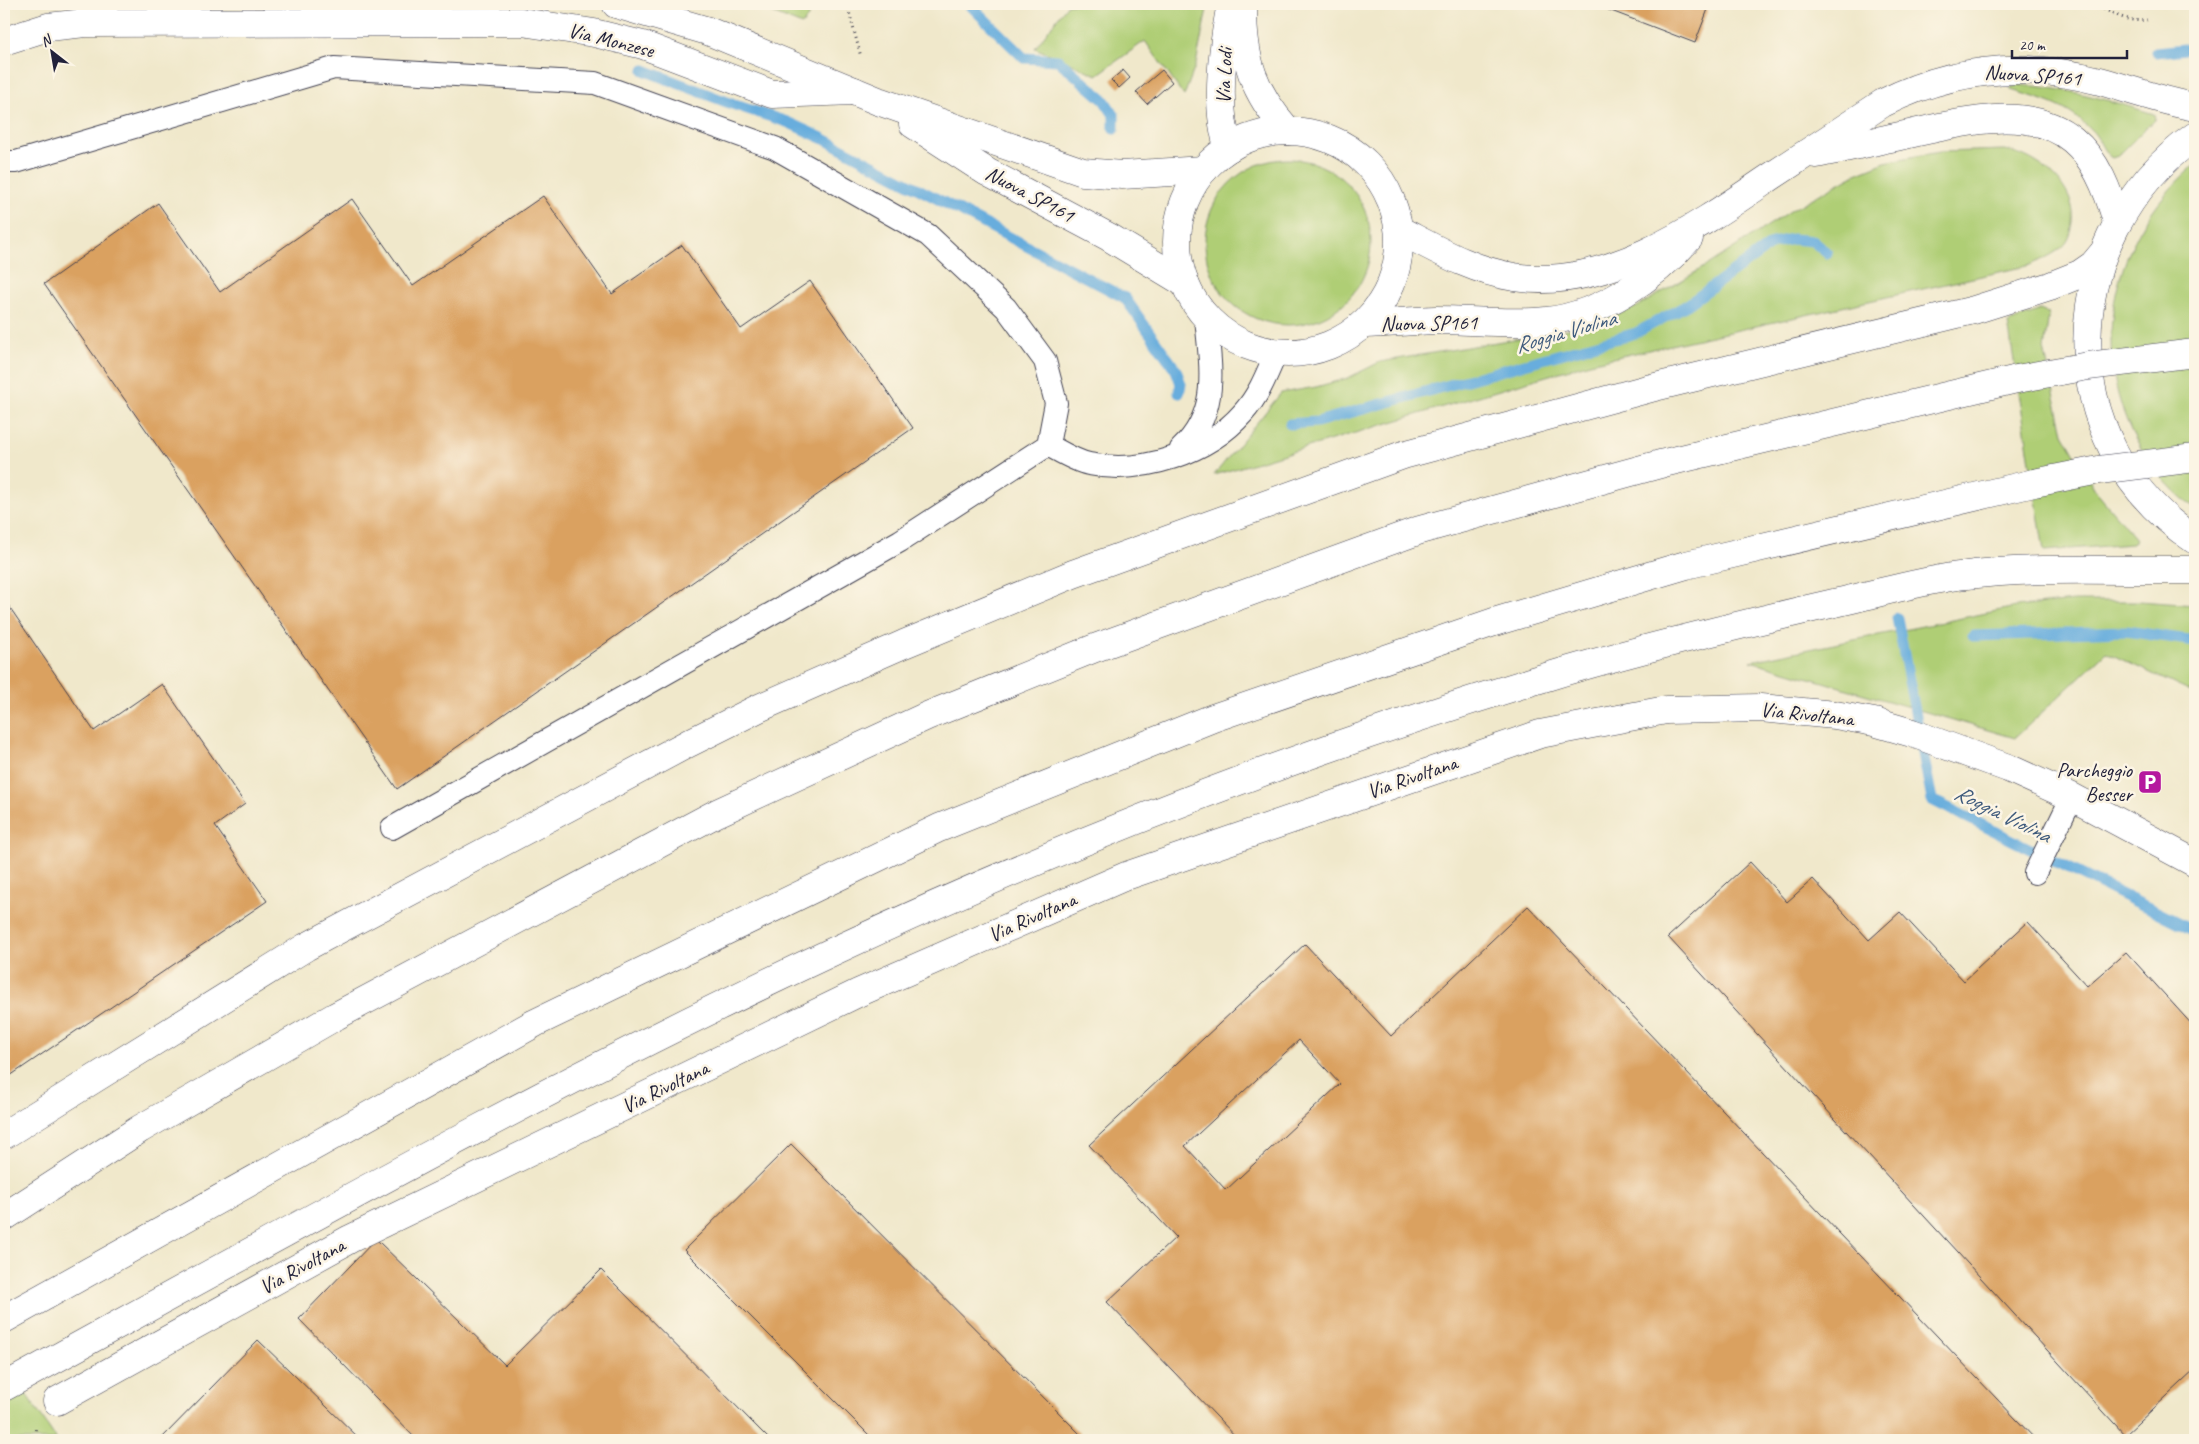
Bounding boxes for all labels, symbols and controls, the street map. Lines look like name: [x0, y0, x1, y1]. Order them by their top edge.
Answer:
street label: Via Monzese: [566, 17, 658, 63]
north arrow: [28, 28, 78, 78]
scale bar: [2012, 28, 2126, 60]
text: N: [37, 31, 56, 51]
text: 20 m: [2019, 36, 2046, 55]
street label: Via Lodi: [1210, 44, 1238, 105]
street label: Nuova SP161: [1984, 59, 2084, 91]
street label: Nuova SP161: [981, 160, 1080, 229]
water label: Roggia Violina: [1512, 304, 1621, 360]
street label: Nuova SP161: [1380, 309, 1479, 337]
street label: Via Rivoltana: [1759, 696, 1857, 732]
street label: Via Rivoltana: [1364, 749, 1463, 805]
place label: Parcheggio Besser: [2056, 757, 2134, 807]
parking icon: Parcheggio Besser: [2137, 769, 2163, 795]
water label: Roggia Violina: [1950, 779, 2057, 850]
street label: Via Rivoltana: [984, 885, 1082, 948]
street label: Via Rivoltana: [617, 1054, 715, 1119]
street label: Via Rivoltana: [255, 1231, 351, 1300]

